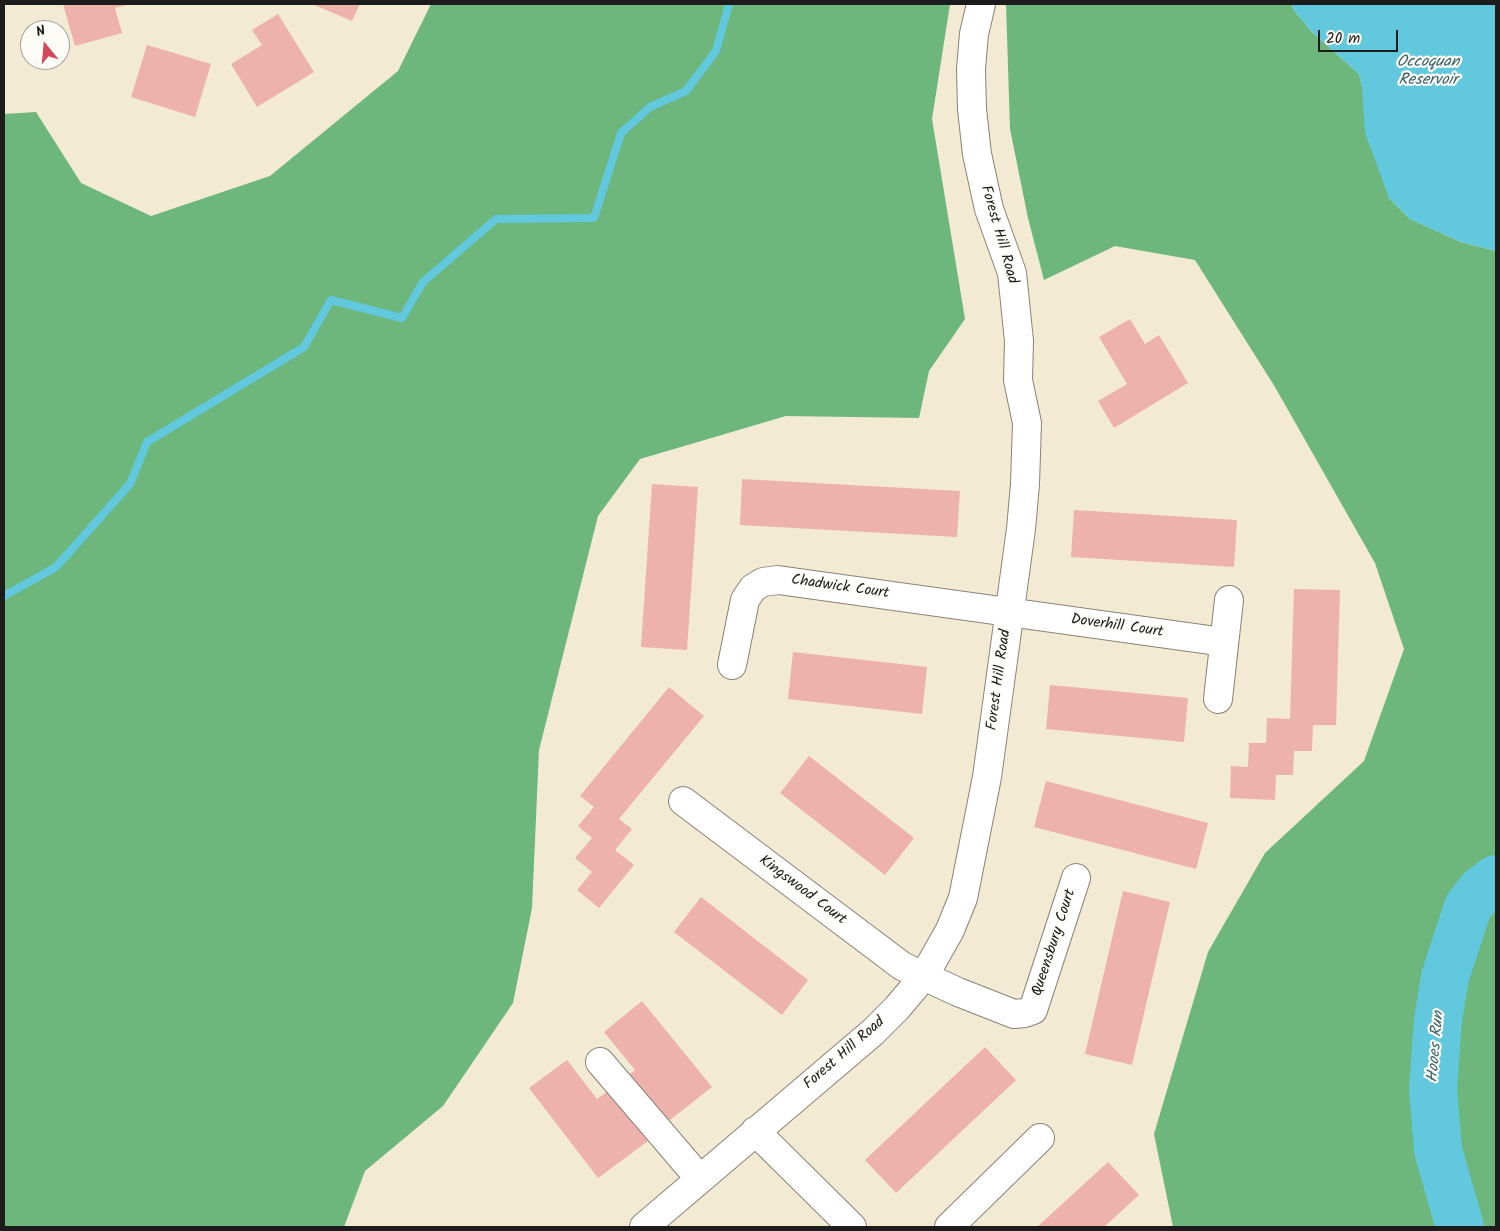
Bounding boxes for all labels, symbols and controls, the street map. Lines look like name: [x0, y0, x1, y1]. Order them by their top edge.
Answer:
north arrow: [20, 20, 70, 70]
text: N: [33, 20, 48, 43]
scale bar: [1320, 20, 1400, 52]
text: 20 m: [1326, 27, 1360, 51]
water label: Occoquan Reservoir: [1397, 53, 1459, 91]
street label: Forest Hill Road: [975, 184, 1021, 286]
street label: Chadwick Court: [790, 572, 890, 604]
street label: Doverhill Court: [1070, 612, 1164, 642]
street label: Forest Hill Road: [984, 628, 1016, 732]
street label: Kingswood Court: [755, 852, 849, 930]
street label: Queensbury Court: [1029, 887, 1081, 999]
water label: Hooes Run: [1424, 1011, 1450, 1083]
street label: Forest Hill Road: [801, 1014, 889, 1094]

